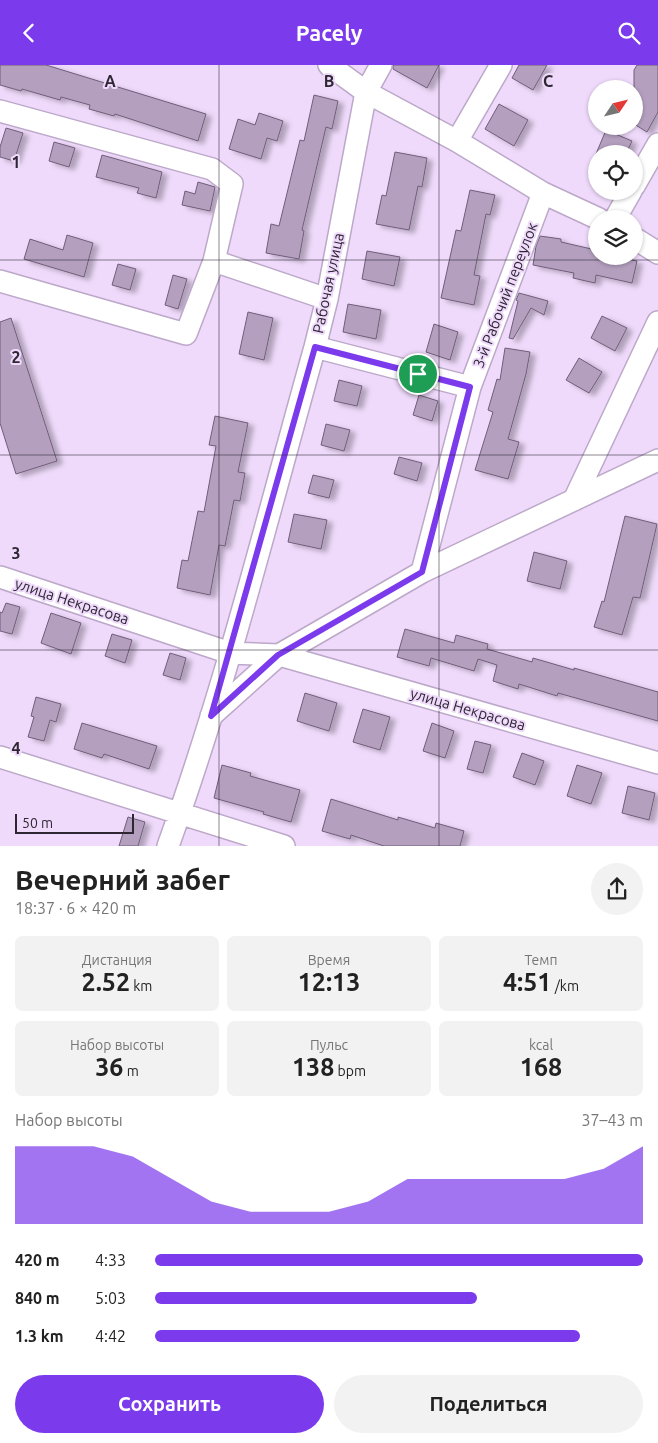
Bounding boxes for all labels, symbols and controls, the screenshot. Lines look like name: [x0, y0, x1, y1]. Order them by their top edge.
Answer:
icon: back: [15, 19, 43, 47]
icon: search: [615, 19, 643, 47]
text: Pacely: [296, 20, 362, 45]
text: A: [104, 72, 116, 90]
text: B: [324, 72, 334, 90]
text: C: [543, 72, 553, 90]
north arrow: [588, 80, 642, 135]
map controls: [588, 80, 643, 265]
button: locate: [588, 145, 643, 200]
text: 1: [11, 153, 21, 171]
button: layers: [588, 210, 643, 265]
street label: 3-й Рабочий переулок: [469, 220, 541, 370]
street label: Рабочая улица: [309, 231, 347, 335]
text: 2: [11, 348, 21, 366]
pin: [397, 353, 439, 395]
icon: arrive: [404, 360, 432, 388]
text: 3: [11, 544, 21, 562]
street label: улица Некрасова: [13, 575, 131, 627]
street label: улица Некрасова: [408, 684, 528, 734]
text: 4: [11, 739, 21, 757]
scale bar: [15, 811, 134, 834]
text: 50 m: [22, 815, 53, 831]
button: share: [591, 863, 643, 915]
text: Вечерний забег: [15, 864, 230, 895]
text: 18:37 · 6 × 420 m: [15, 899, 136, 917]
text: Дистанция: [82, 952, 152, 968]
text: Время: [308, 952, 350, 968]
text: Темп: [524, 952, 558, 968]
text: 2.52: [82, 968, 130, 996]
text: 12:13: [298, 968, 360, 996]
text: 4:51: [503, 968, 551, 996]
text: km: [130, 978, 152, 994]
text: /km: [551, 978, 579, 994]
text: Набор высоты: [70, 1037, 164, 1053]
text: Пульс: [310, 1037, 348, 1053]
text: kcal: [529, 1037, 553, 1053]
text: 36: [95, 1053, 123, 1081]
text: 138: [292, 1053, 334, 1081]
text: 168: [520, 1053, 562, 1081]
text: m: [123, 1063, 139, 1079]
text: bpm: [334, 1063, 366, 1079]
text: Набор высоты: [15, 1111, 123, 1129]
text: 37–43 m: [581, 1111, 643, 1129]
text: 420 m: [15, 1251, 60, 1269]
text: 4:33: [95, 1251, 126, 1269]
text: 840 m: [15, 1289, 60, 1307]
text: 5:03: [95, 1289, 126, 1307]
text: 1.3 km: [15, 1327, 64, 1345]
text: 4:42: [95, 1327, 126, 1345]
button: Сохранить: [15, 1375, 324, 1433]
button: Поделиться: [334, 1375, 643, 1433]

